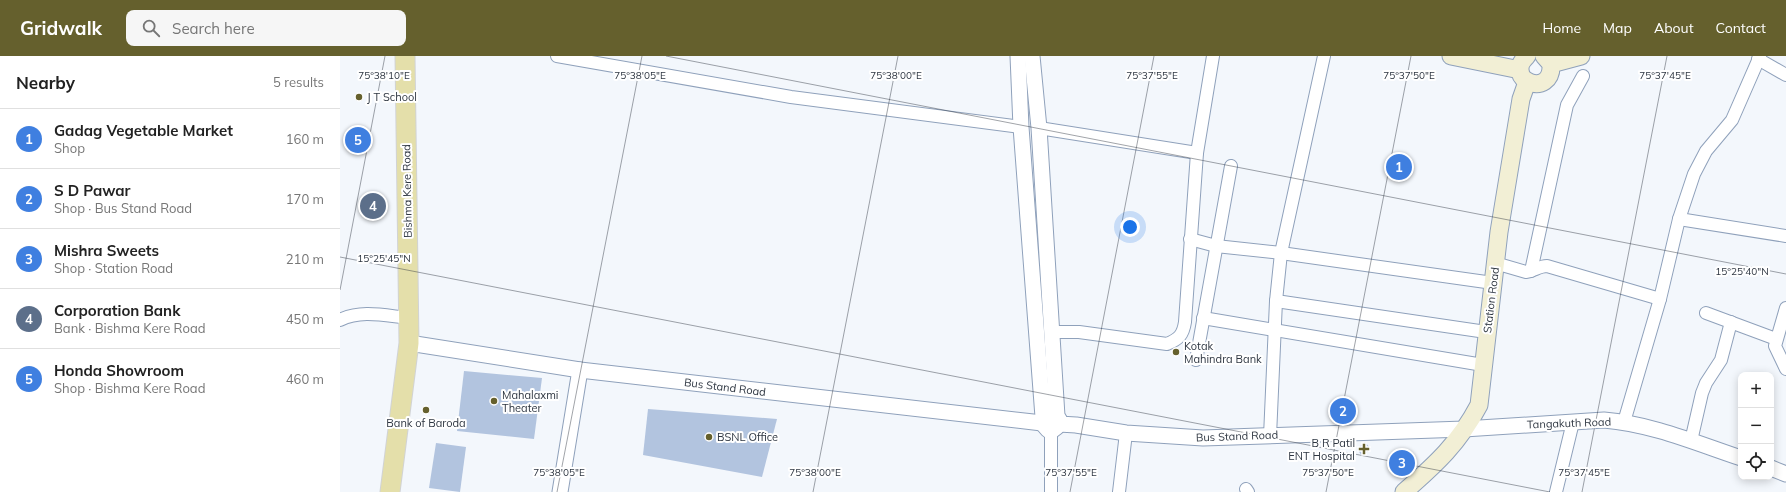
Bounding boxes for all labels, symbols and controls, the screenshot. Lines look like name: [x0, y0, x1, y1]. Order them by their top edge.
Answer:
search box: [126, 10, 406, 46]
text: Gridwalk: [20, 16, 102, 40]
icon: search: [140, 17, 162, 39]
text: Search here: [172, 19, 255, 38]
text: Home: [1542, 19, 1581, 37]
text: Map: [1603, 19, 1632, 37]
text: About: [1654, 19, 1694, 37]
text: Contact: [1716, 19, 1766, 37]
text: 75°38'10"E: [358, 69, 410, 82]
text: 75°38'05"E: [614, 69, 666, 82]
text: 75°38'00"E: [870, 69, 922, 82]
text: 75°37'55"E: [1126, 69, 1178, 82]
text: 75°37'50"E: [1383, 69, 1435, 82]
text: 75°37'45"E: [1639, 69, 1691, 82]
text: Nearby: [16, 72, 75, 93]
text: 5 results: [273, 74, 324, 90]
place label: J T School: [367, 90, 417, 104]
marker: J T School: [354, 92, 364, 102]
text: Gadag Vegetable Market: [54, 121, 233, 140]
pin: 5: [345, 125, 371, 155]
text: 1: [25, 131, 33, 147]
text: 160 m: [286, 131, 324, 147]
text: Shop: [54, 140, 85, 156]
street label: Bishma Kere Road: [399, 144, 415, 238]
pin: 1: [1386, 152, 1412, 182]
text: S D Pawar: [54, 181, 131, 200]
text: 2: [25, 191, 33, 207]
text: 170 m: [286, 191, 324, 207]
pin: 4: [360, 191, 386, 221]
text: Shop · Bus Stand Road: [54, 200, 192, 216]
your location: [1120, 217, 1140, 237]
text: Mishra Sweets: [54, 241, 159, 260]
text: 3: [25, 251, 33, 267]
text: 210 m: [286, 251, 324, 267]
text: 15°25'45"N: [357, 252, 411, 265]
text: Shop · Station Road: [54, 260, 173, 276]
text: 15°25'40"N: [1715, 265, 1769, 278]
street label: Station Road: [1480, 266, 1502, 334]
text: Corporation Bank: [54, 301, 180, 320]
text: 4: [25, 311, 33, 327]
text: 450 m: [286, 311, 324, 327]
text: Bank · Bishma Kere Road: [54, 320, 206, 336]
place label: Kotak Mahindra Bank: [1184, 339, 1262, 366]
marker: Kotak Mahindra Bank: [1171, 347, 1181, 357]
text: Honda Showroom: [54, 361, 184, 380]
text: 5: [25, 371, 33, 387]
text: 460 m: [286, 371, 324, 387]
map controls: [1738, 372, 1774, 480]
button: +: [1738, 372, 1774, 408]
street label: Bus Stand Road: [683, 375, 767, 399]
text: Shop · Bishma Kere Road: [54, 380, 205, 396]
place label: Mahalaxmi Theater: [502, 388, 558, 415]
marker: Mahalaxmi Theater: [489, 396, 499, 406]
pin: 2: [1330, 396, 1356, 426]
marker: Bank of Baroda: [421, 405, 431, 415]
button: −: [1738, 408, 1774, 444]
street label: Tangakuth Road: [1527, 415, 1611, 431]
place label: Bank of Baroda: [386, 416, 466, 430]
street label: Bus Stand Road: [1196, 428, 1278, 444]
place label: BSNL Office: [717, 430, 778, 444]
marker: BSNL Office: [704, 432, 714, 442]
place label: B R Patil ENT Hospital: [1288, 436, 1355, 463]
marker: B R Patil ENT Hospital: [1358, 443, 1370, 455]
button: locate: [1738, 444, 1774, 480]
pin: 3: [1389, 448, 1415, 478]
text: 75°38'05"E: [533, 466, 585, 479]
text: 75°38'00"E: [789, 466, 841, 479]
text: 75°37'55"E: [1045, 466, 1097, 479]
text: 75°37'50"E: [1302, 466, 1354, 479]
text: 75°37'45"E: [1558, 466, 1610, 479]

